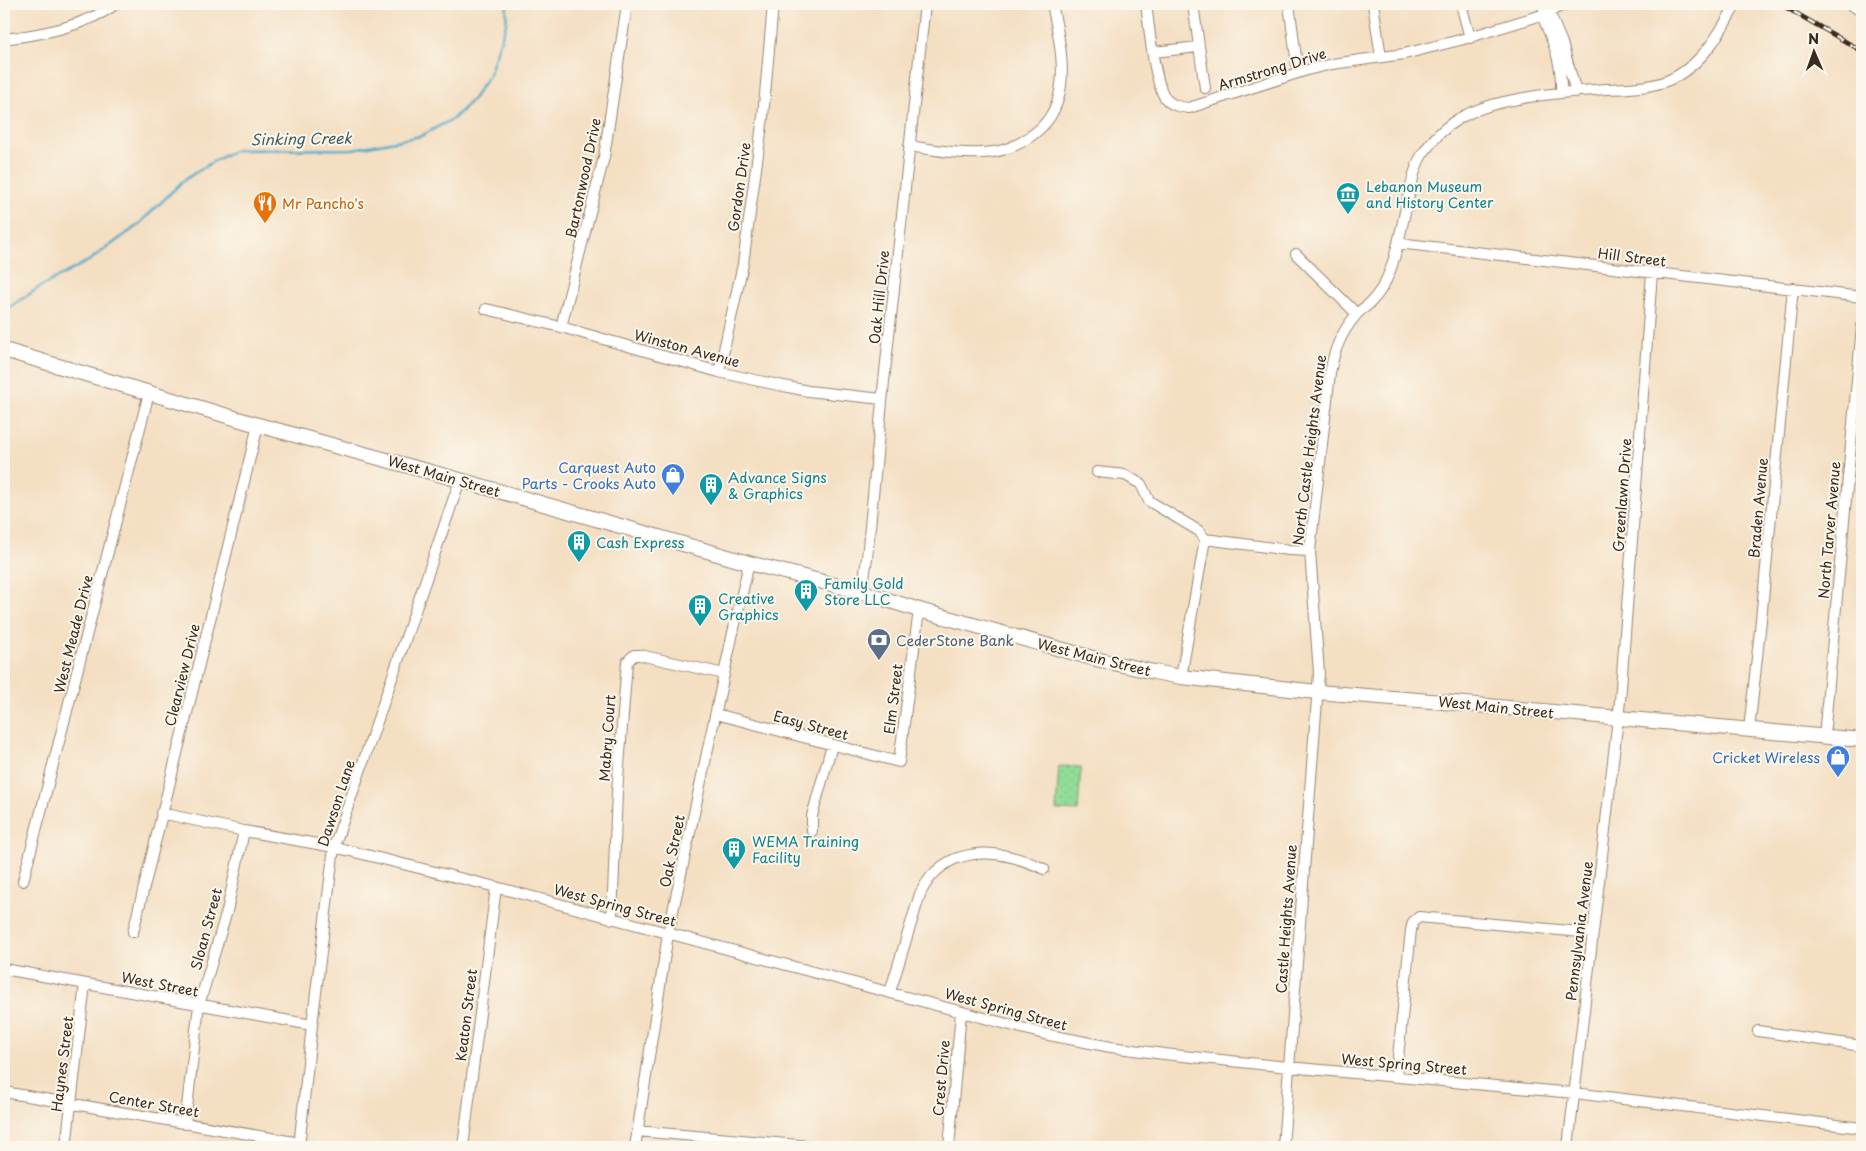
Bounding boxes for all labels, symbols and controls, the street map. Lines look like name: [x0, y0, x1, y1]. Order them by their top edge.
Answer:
north arrow: [1788, 28, 1838, 78]
text: N: [1808, 28, 1819, 49]
street label: Armstrong Drive: [1215, 43, 1329, 95]
street label: Bartonwood Drive: [560, 116, 606, 240]
water label: Sinking Creek: [250, 126, 354, 150]
street label: Gordon Drive: [722, 141, 756, 233]
place label: Lebanon Museum and History Center: [1366, 176, 1494, 213]
museum icon: Lebanon Museum and History Center: [1335, 181, 1361, 215]
restaurant icon: Mr Pancho's: [252, 190, 278, 224]
place label: Mr Pancho's: [282, 193, 364, 214]
street label: Hill Street: [1597, 242, 1668, 272]
street label: Oak Hill Drive: [864, 249, 894, 345]
street label: Winston Avenue: [632, 324, 743, 372]
street label: North Castle Heights Avenue: [1287, 353, 1331, 547]
street label: Greenlawn Drive: [1608, 437, 1636, 553]
street label: West Main Street: [385, 450, 503, 502]
place label: Carquest Auto Parts - Crooks Auto: [521, 457, 656, 494]
street label: Braden Avenue: [1743, 457, 1773, 559]
street label: North Tarver Avenue: [1813, 460, 1845, 600]
shop icon: Carquest Auto Parts - Crooks Auto: [660, 462, 686, 496]
place label: Advance Signs & Graphics: [728, 467, 827, 504]
building icon: Advance Signs & Graphics: [698, 472, 724, 506]
building icon: Cash Express: [566, 529, 592, 563]
place label: Cash Express: [596, 532, 685, 553]
street label: West Meade Drive: [48, 573, 98, 695]
place label: Family Gold Store LLC: [824, 573, 904, 610]
building icon: Family Gold Store LLC: [793, 578, 819, 612]
place label: Creative Graphics: [718, 588, 779, 625]
building icon: Creative Graphics: [687, 593, 713, 627]
street label: Clearview Drive: [159, 621, 205, 729]
bank icon: CederStone Bank: [866, 627, 892, 661]
place label: CederStone Bank: [896, 630, 1015, 651]
street label: West Main Street: [1035, 633, 1153, 681]
street label: Elm Street: [878, 662, 908, 735]
street label: West Main Street: [1437, 690, 1555, 724]
street label: Mabry Court: [593, 694, 621, 782]
street label: Easy Street: [771, 705, 851, 745]
shop icon: Cricket Wireless: [1825, 744, 1851, 778]
place label: Cricket Wireless: [1712, 747, 1820, 768]
street label: Dawson Lane: [312, 757, 360, 849]
street label: Oak Street: [654, 812, 690, 889]
place label: WEMA Training Facility: [752, 831, 859, 868]
building icon: WEMA Training Facility: [721, 836, 747, 870]
street label: Castle Heights Avenue: [1270, 843, 1302, 994]
street label: Pennsylvania Avenue: [1560, 860, 1598, 1002]
street label: West Spring Street: [551, 879, 679, 932]
street label: Sloan Street: [185, 885, 227, 972]
street label: West Street: [120, 966, 201, 1002]
street label: Keaton Street: [450, 967, 482, 1062]
street label: West Spring Street: [942, 983, 1070, 1036]
street label: Haynes Street: [46, 1015, 78, 1113]
street label: Crest Drive: [927, 1039, 955, 1117]
street label: West Spring Street: [1340, 1048, 1468, 1080]
street label: Center Street: [107, 1086, 201, 1122]

